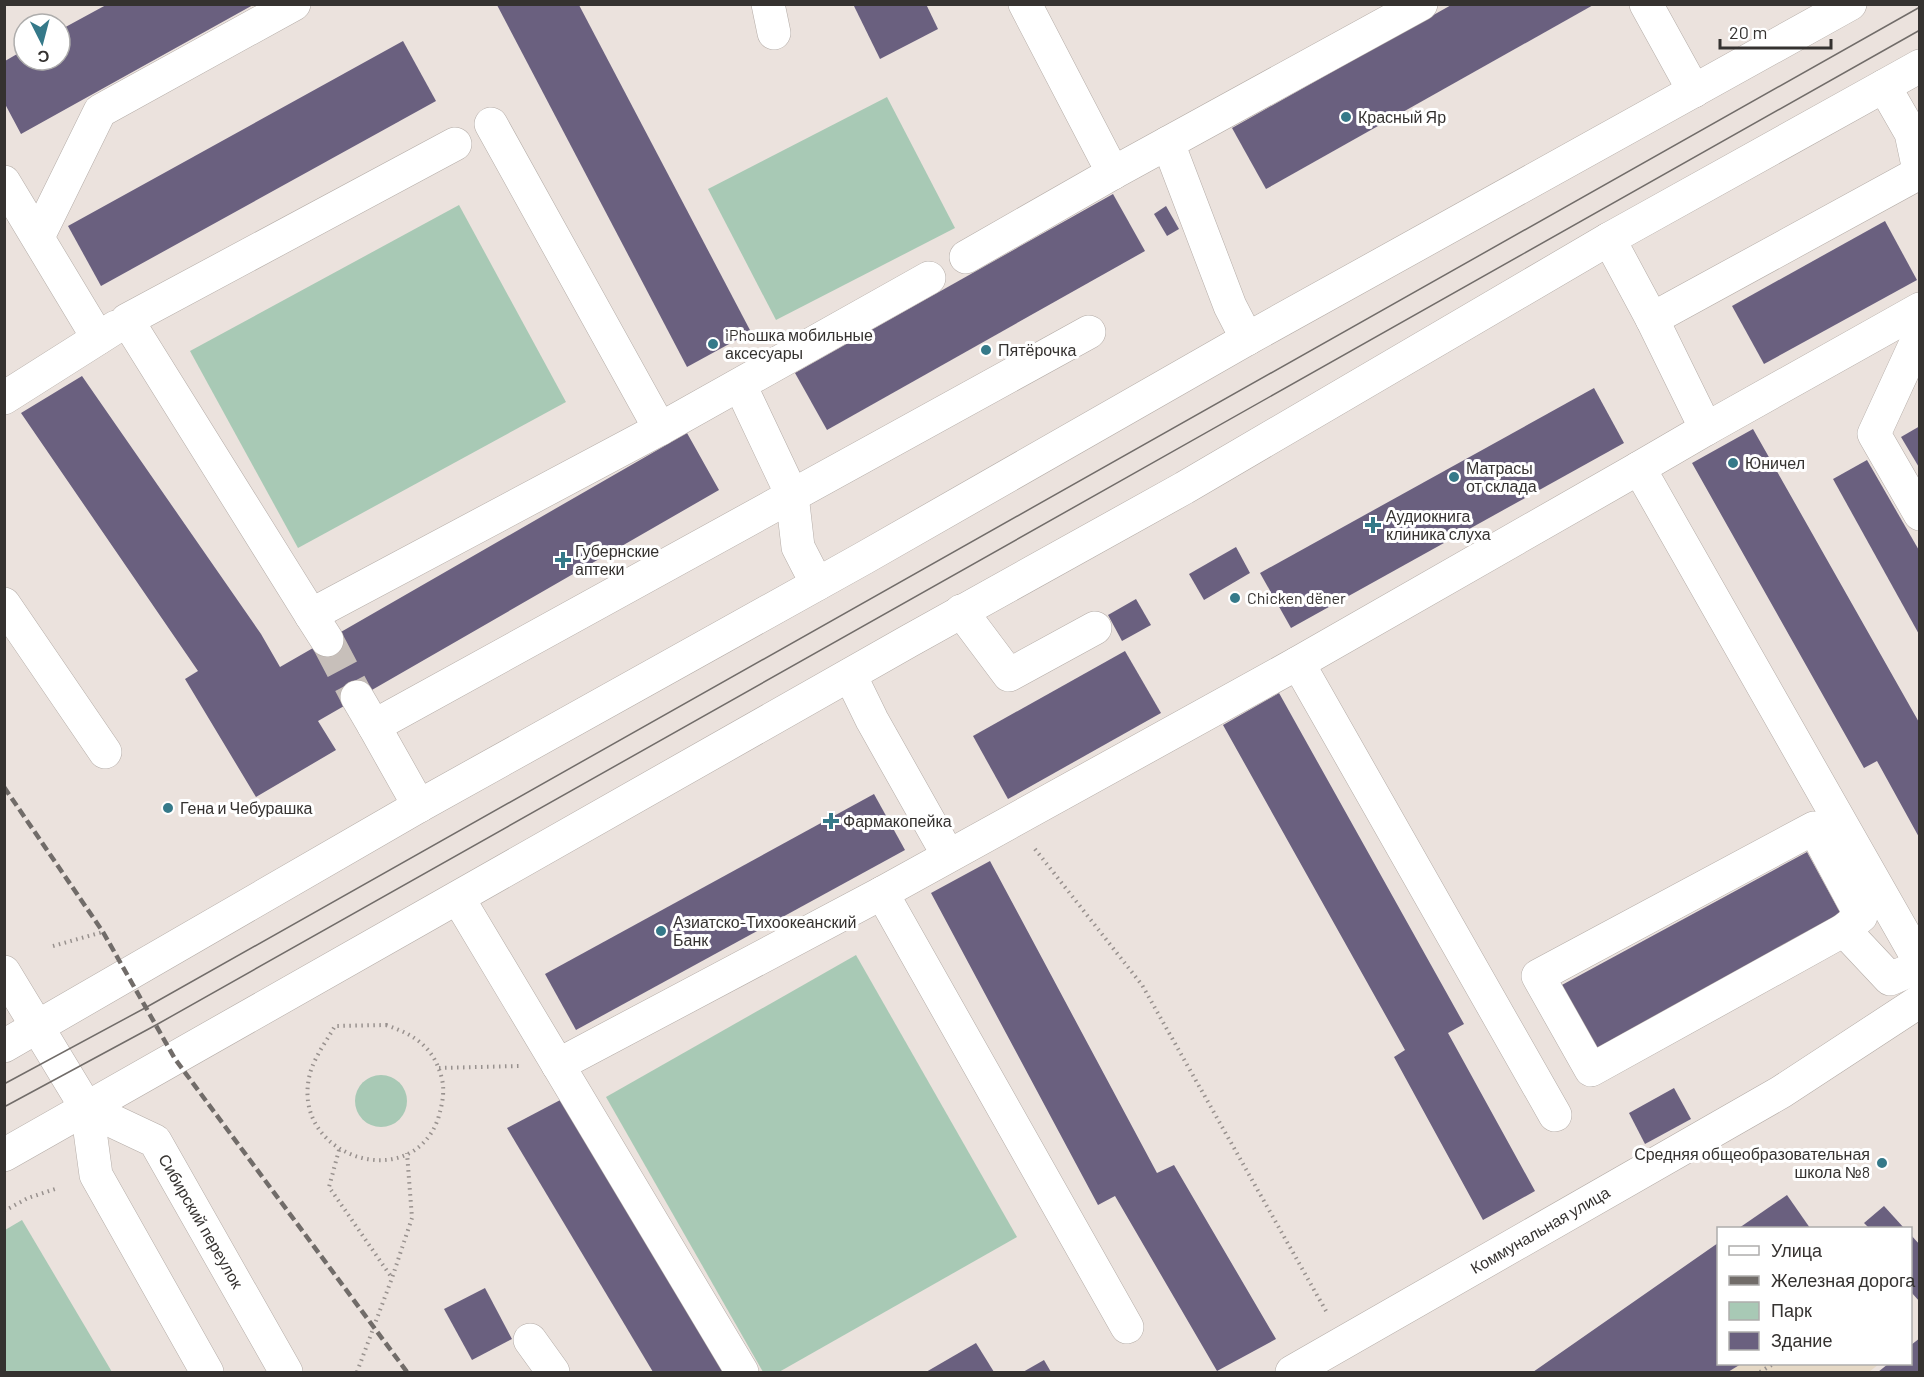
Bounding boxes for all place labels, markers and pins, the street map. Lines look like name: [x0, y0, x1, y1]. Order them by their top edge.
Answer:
place label: Красный Яр: [1358, 107, 1446, 126]
marker: Красный Яр: [1339, 110, 1353, 124]
place label: iPhoшка мобильные аксесуары: [725, 325, 873, 362]
marker: iPhoшка мобильные аксесуары: [706, 337, 720, 351]
place label: Пятёрочка: [998, 340, 1077, 359]
marker: Пятёрочка: [979, 343, 993, 357]
place label: Юничел: [1745, 453, 1805, 472]
marker: Юничел: [1726, 456, 1740, 470]
place label: Матрасы от склада: [1466, 458, 1537, 495]
marker: Матрасы от склада: [1447, 470, 1461, 484]
place label: Аудиокнига клиника слуха: [1386, 506, 1491, 543]
marker: Аудиокнига клиника слуха: [1364, 516, 1382, 534]
place label: Губернские аптеки: [575, 541, 659, 578]
marker: Губернские аптеки: [556, 553, 570, 567]
place label: Chicken dëner: [1247, 588, 1346, 607]
marker: Chicken dëner: [1228, 591, 1242, 605]
place label: Гена и Чебурашка: [180, 798, 313, 817]
marker: Гена и Чебурашка: [161, 801, 175, 815]
place label: Фармакопейка: [843, 811, 952, 830]
marker: Фармакопейка: [824, 814, 838, 828]
place label: Азиатско-Тихоокеанский Банк: [673, 912, 856, 949]
marker: Азиатско-Тихоокеанский Банк: [654, 924, 668, 938]
place label: Средняя общеобразовательная школа №8: [1634, 1144, 1870, 1181]
marker: Средняя общеобразовательная школа №8: [1875, 1156, 1889, 1170]

